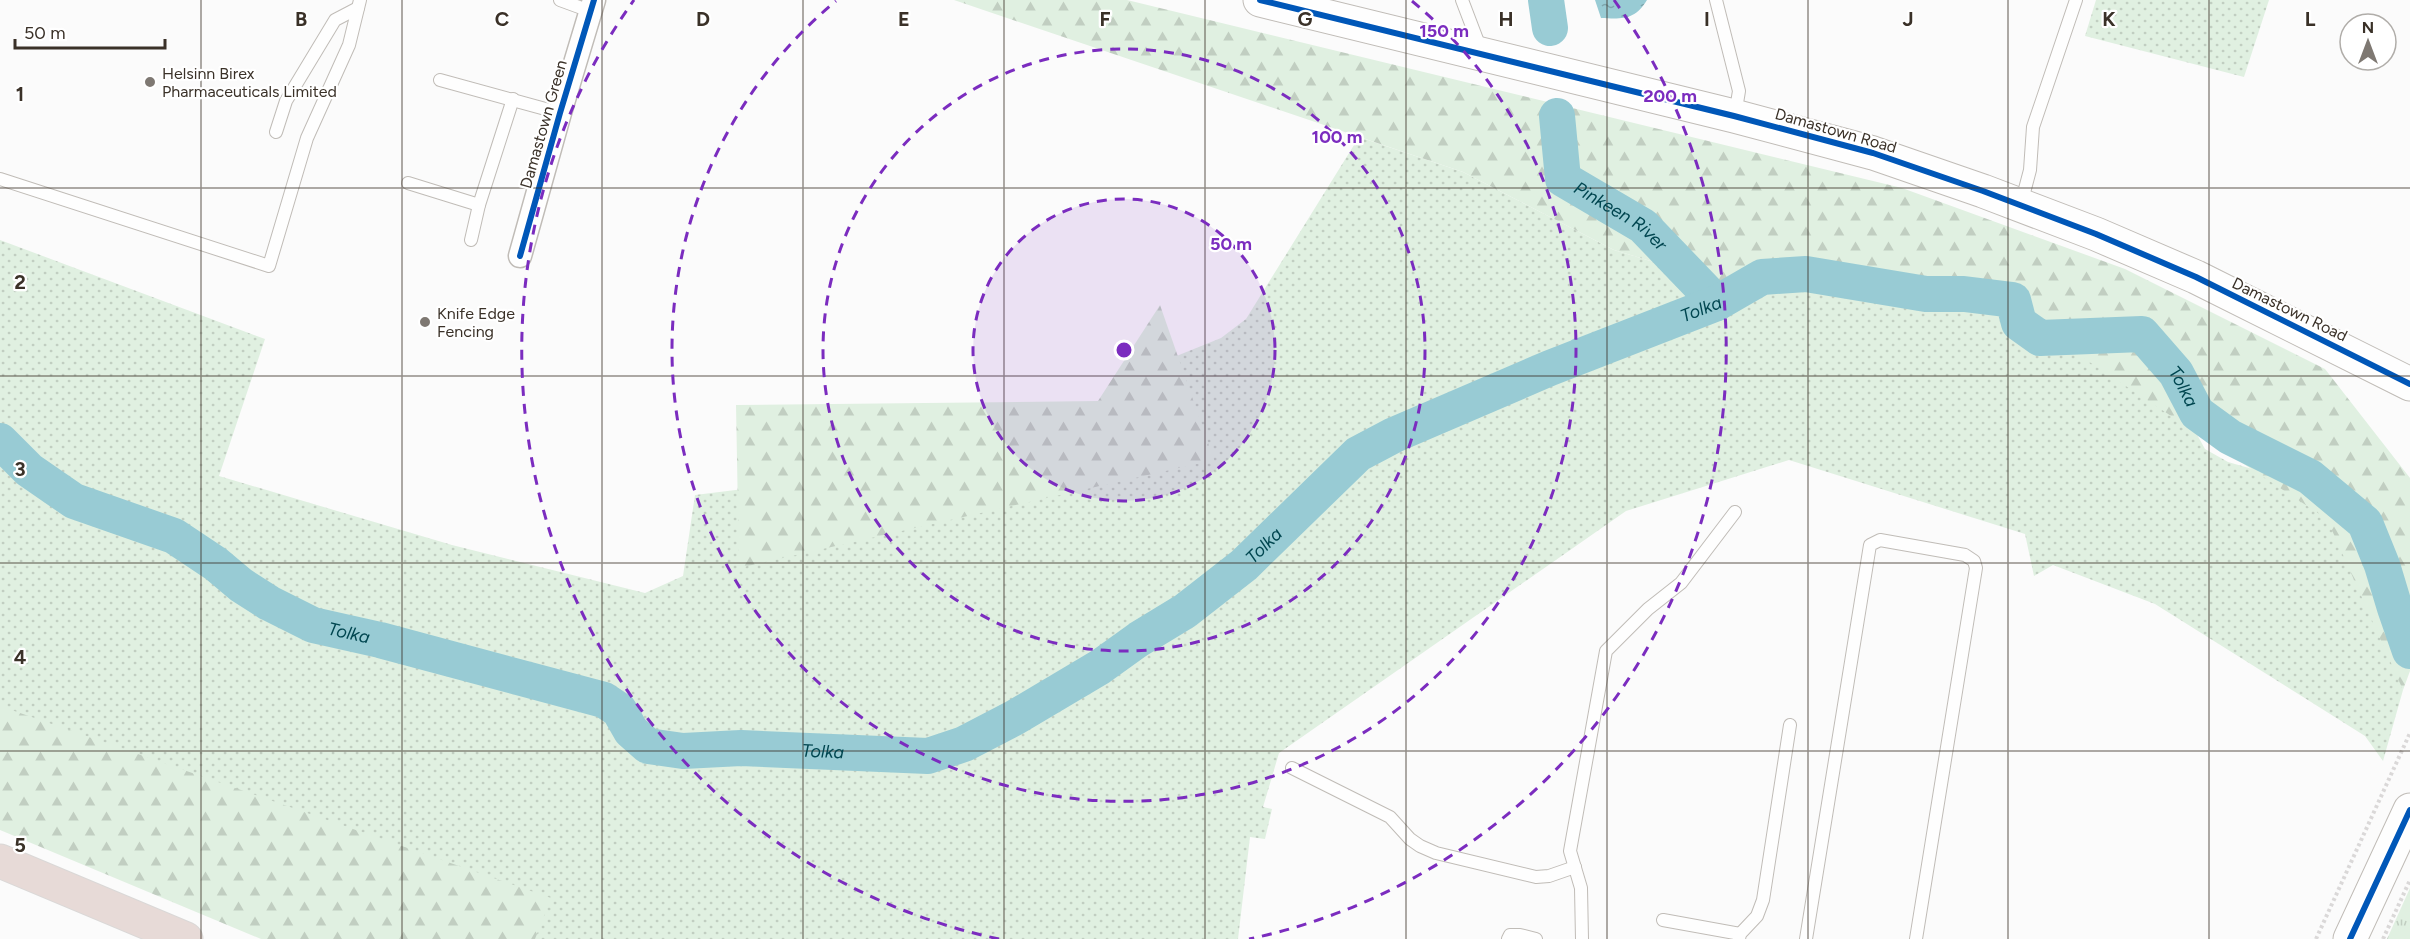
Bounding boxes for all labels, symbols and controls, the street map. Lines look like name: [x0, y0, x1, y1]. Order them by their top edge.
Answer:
text: B: [295, 7, 307, 31]
text: C: [495, 7, 509, 31]
text: D: [696, 7, 710, 31]
text: E: [898, 7, 910, 31]
text: F: [1099, 7, 1111, 31]
text: G: [1298, 7, 1313, 31]
text: H: [1499, 7, 1514, 31]
text: I: [1704, 7, 1710, 31]
text: J: [1902, 7, 1914, 31]
text: K: [2102, 7, 2116, 31]
text: L: [2305, 7, 2316, 31]
scale bar: [15, 12, 165, 50]
north arrow: [2338, 12, 2398, 72]
text: N: [2362, 18, 2374, 37]
text: 150 m: [1419, 20, 1469, 42]
text: 50 m: [24, 22, 66, 44]
street label: Damastown Green: [516, 58, 571, 191]
place label: Helsinn Birex Pharmaceuticals Limited: [162, 64, 337, 101]
marker: Helsinn Birex Pharmaceuticals Limited: [143, 75, 157, 89]
text: 1: [16, 82, 24, 106]
text: 200 m: [1643, 85, 1697, 107]
street label: Damastown Road: [1773, 104, 1899, 157]
text: 100 m: [1312, 126, 1362, 148]
water label: Pinkeen River: [1570, 177, 1672, 256]
text: 50 m: [1210, 233, 1252, 255]
text: 2: [14, 270, 26, 294]
street label: Damastown Road: [2229, 273, 2350, 346]
water label: Tolka: [1677, 291, 1725, 327]
place label: Knife Edge Fencing: [437, 304, 515, 341]
marker: Knife Edge Fencing: [418, 315, 432, 329]
centre of rings: [1114, 340, 1134, 360]
water label: Tolka: [2164, 361, 2203, 411]
text: 3: [14, 457, 26, 481]
water label: Tolka: [1241, 523, 1287, 568]
water label: Tolka: [326, 618, 372, 648]
text: 4: [14, 645, 27, 669]
water label: Tolka: [801, 740, 845, 763]
text: 5: [14, 833, 26, 857]

